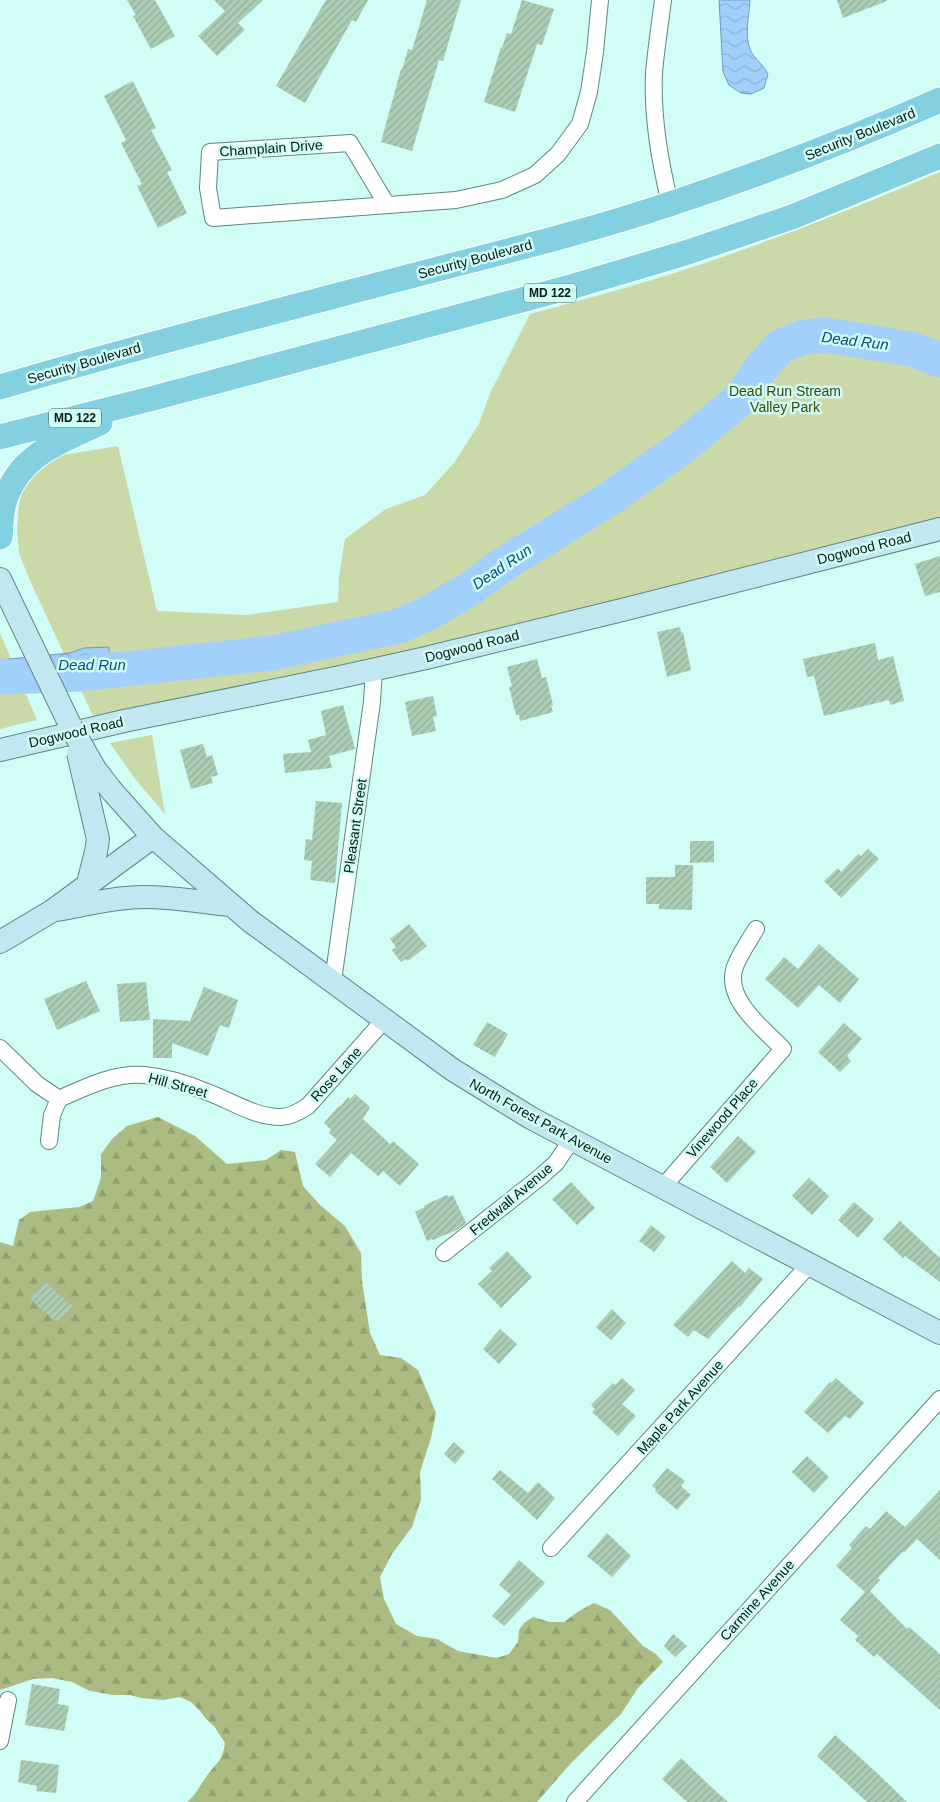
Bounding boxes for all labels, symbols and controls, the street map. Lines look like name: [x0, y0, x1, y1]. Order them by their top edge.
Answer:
street label: Security Boulevard: [803, 105, 917, 163]
street label: Champlain Drive: [219, 136, 323, 160]
street label: Security Boulevard: [416, 236, 534, 282]
road number: MD 122: [524, 284, 576, 302]
water label: Dead Run: [821, 328, 890, 353]
street label: Security Boulevard: [25, 339, 143, 387]
park label: Dead Run Stream Valley Park: [729, 383, 841, 415]
road number: MD 122: [49, 408, 101, 428]
street label: Dogwood Road: [815, 529, 913, 567]
water label: Dead Run: [469, 541, 534, 593]
street label: Dogwood Road: [423, 627, 521, 665]
water label: Dead Run: [58, 656, 126, 673]
street label: Dogwood Road: [27, 713, 125, 751]
street label: Pleasant Street: [340, 777, 370, 875]
street label: Rose Lane: [307, 1043, 365, 1105]
street label: Hill Street: [147, 1069, 209, 1101]
street label: North Forest Park Avenue: [467, 1075, 615, 1167]
street label: Vinewood Place: [683, 1075, 761, 1161]
street label: Fredwall Avenue: [466, 1160, 556, 1238]
street label: Maple Park Avenue: [634, 1356, 727, 1457]
street label: Carmine Avenue: [717, 1556, 798, 1644]

